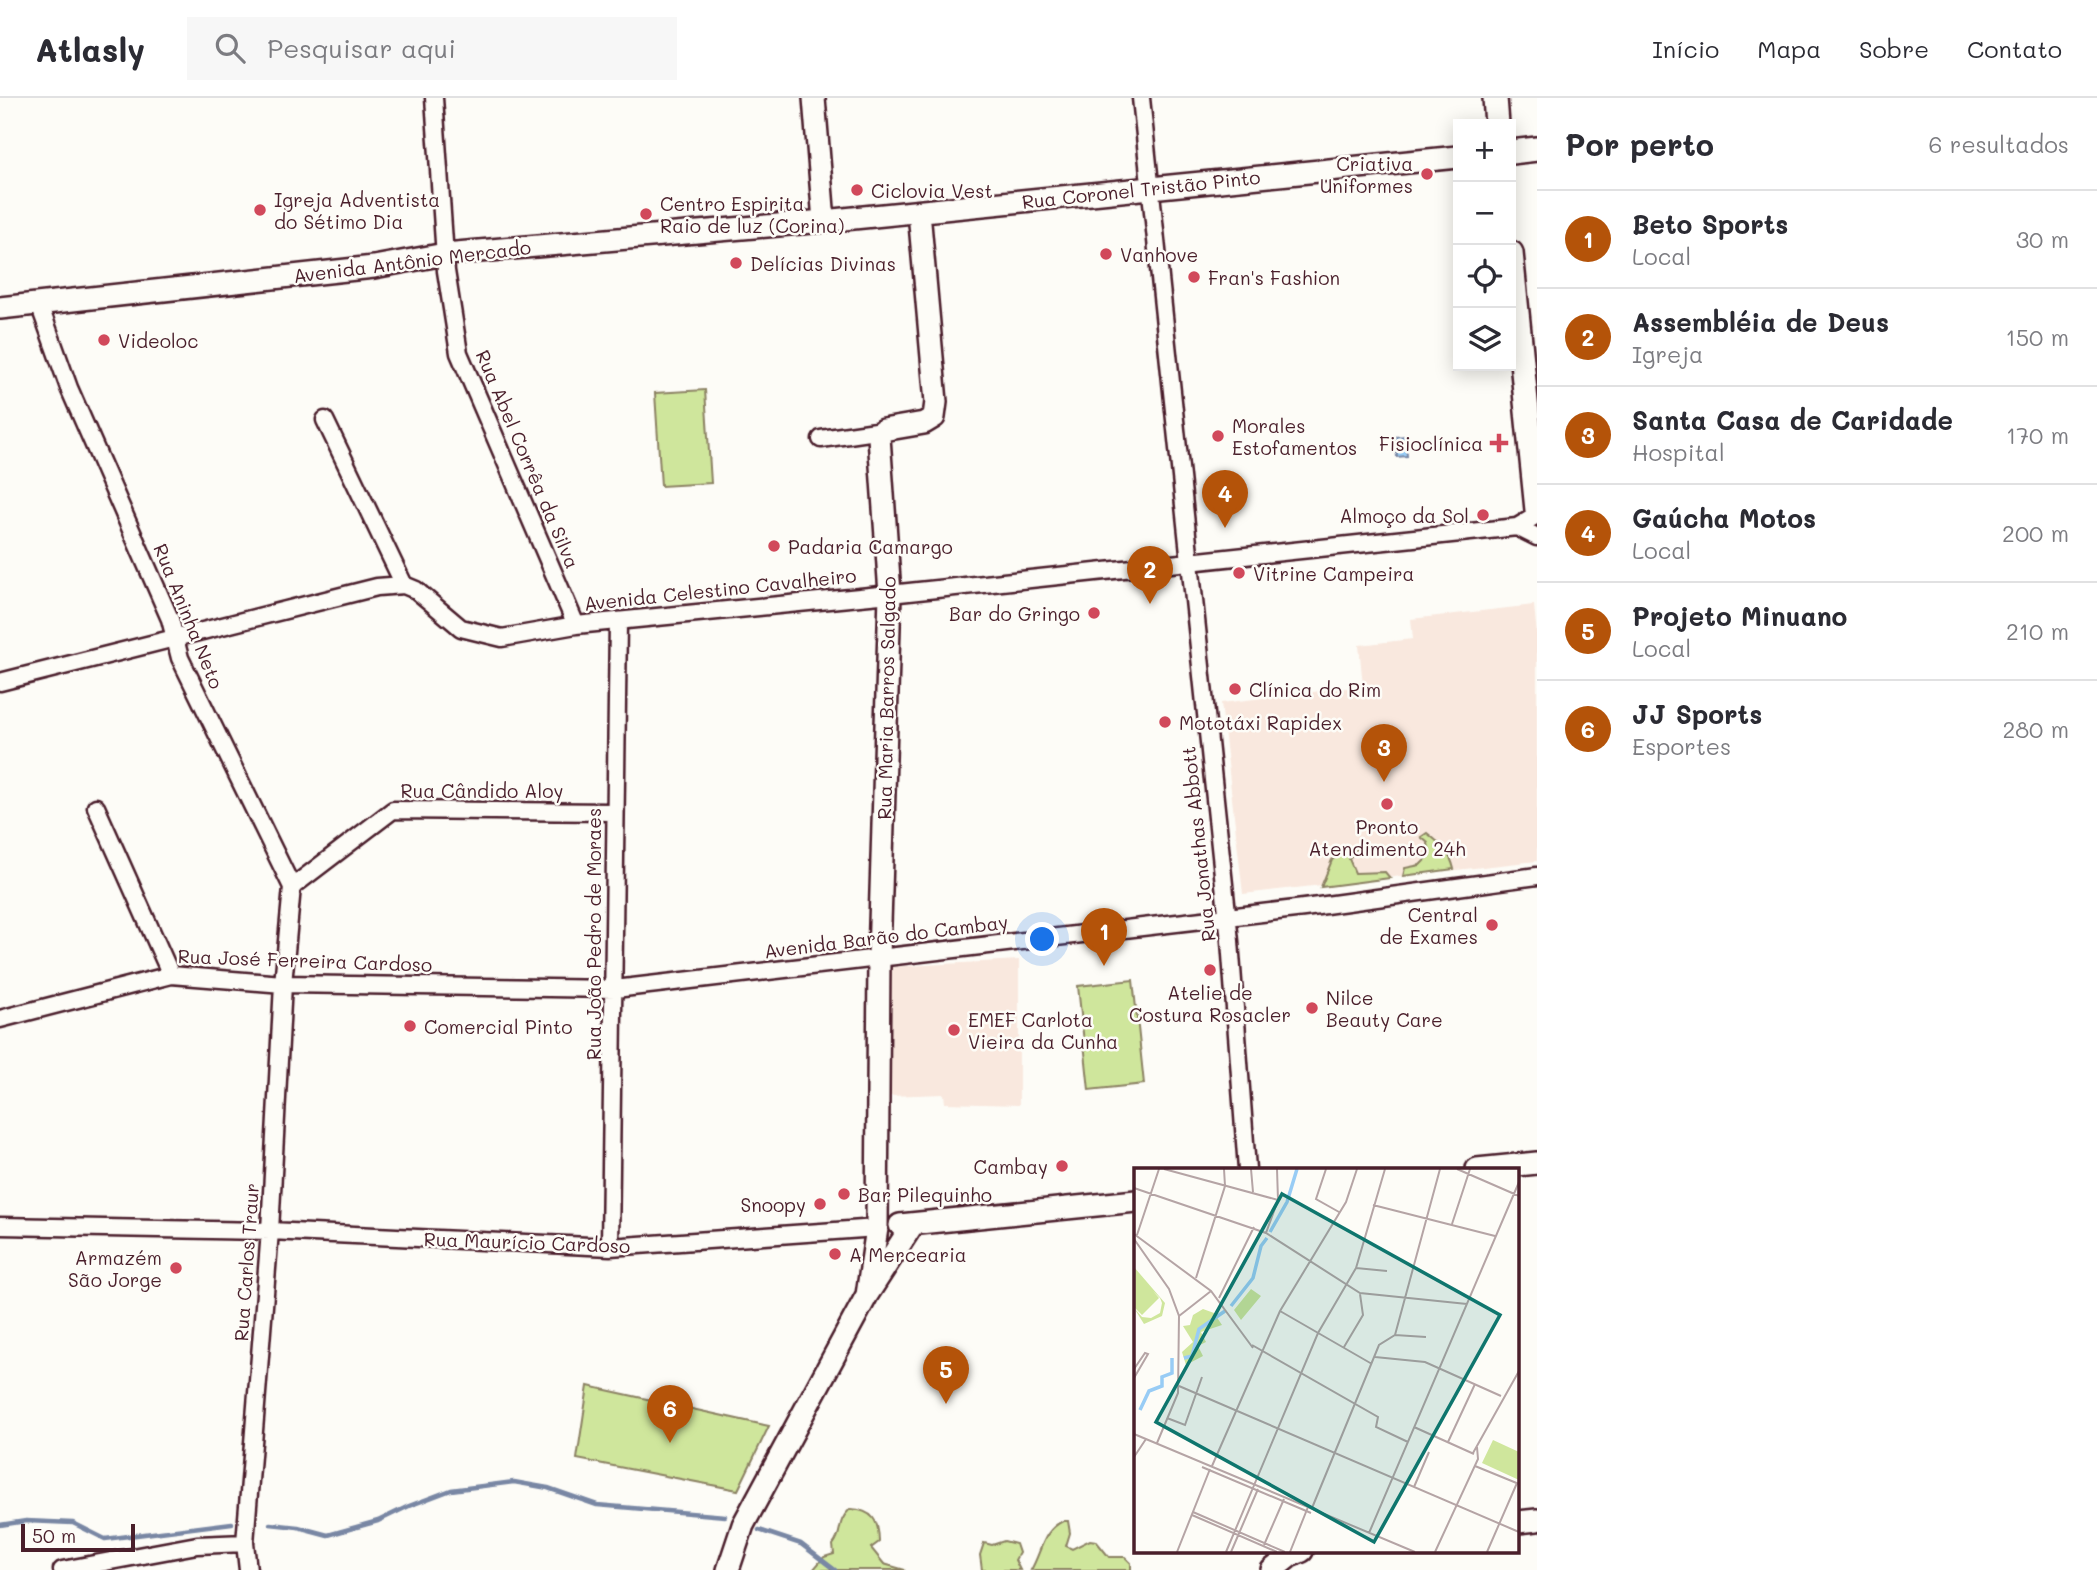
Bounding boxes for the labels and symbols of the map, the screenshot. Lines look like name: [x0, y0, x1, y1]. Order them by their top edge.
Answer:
place label: Criativa Uniformes: [1320, 151, 1413, 198]
street label: Rua Coronel Tristão Pinto: [1021, 164, 1261, 214]
marker: Criativa Uniformes: [1419, 166, 1435, 182]
place label: Ciclovia Vest: [871, 178, 993, 203]
marker: Ciclovia Vest: [849, 182, 865, 198]
place label: Igreja Adventista do Sétimo Dia: [274, 187, 440, 234]
place label: Centro Espirita Raio de luz (Corina): [660, 191, 844, 238]
marker: Igreja Adventista do Sétimo Dia: [252, 202, 268, 218]
marker: Centro Espirita Raio de luz (Corina): [638, 206, 654, 222]
street label: Avenida Antônio Mercado: [292, 234, 532, 288]
place label: Vanhove: [1120, 242, 1198, 267]
marker: Vanhove: [1098, 246, 1114, 262]
place label: Delícias Divinas: [750, 251, 896, 276]
marker: Delícias Divinas: [728, 255, 744, 271]
place label: Fran's Fashion: [1208, 265, 1340, 290]
marker: Fran's Fashion: [1186, 269, 1202, 285]
place label: Videoloc: [118, 328, 198, 353]
marker: Videoloc: [96, 332, 112, 348]
street label: Rua Abel Corrêa da Silva: [471, 346, 585, 572]
place label: Morales Estofamentos: [1232, 413, 1357, 460]
marker: Morales Estofamentos: [1210, 428, 1226, 444]
place label: Fisioclínica: [1379, 431, 1483, 456]
marker: Fisioclínica: [1489, 433, 1509, 453]
pin: 4: [1202, 470, 1248, 528]
place label: Almoço da Sol: [1339, 503, 1469, 528]
marker: Almoço da Sol: [1475, 507, 1491, 523]
place label: Padaria Camargo: [788, 534, 953, 559]
marker: Padaria Camargo: [766, 538, 782, 554]
street label: Rua Aninha Neto: [148, 540, 230, 692]
pin: 2: [1127, 546, 1173, 604]
place label: Vitrine Campeira: [1253, 561, 1414, 586]
street label: Avenida Celestino Cavalheiro: [583, 562, 857, 616]
marker: Vitrine Campeira: [1231, 565, 1247, 581]
street label: Rua Maria Barros Salgado: [871, 576, 901, 820]
place label: Bar do Gringo: [949, 601, 1080, 626]
marker: Bar do Gringo: [1086, 605, 1102, 621]
place label: Clínica do Rim: [1249, 677, 1381, 702]
marker: Clínica do Rim: [1227, 681, 1243, 697]
place label: Mototáxi Rapidex: [1179, 710, 1342, 735]
marker: Mototáxi Rapidex: [1157, 714, 1173, 730]
pin: 3: [1361, 724, 1407, 782]
street label: Rua Jonathas Abbott: [1175, 745, 1221, 943]
street label: Rua Cândido Aloy: [401, 778, 563, 803]
marker: Pronto Atendimento 24h: [1379, 796, 1395, 812]
street label: Rua João Pedro de Moraes: [581, 808, 606, 1060]
place label: Pronto Atendimento 24h: [1308, 814, 1466, 861]
place label: Central de Exames: [1380, 902, 1478, 949]
pin: 1: [1081, 908, 1127, 966]
street label: Avenida Barão do Cambay: [763, 909, 1009, 963]
marker: Central de Exames: [1484, 917, 1500, 933]
your location: [1025, 922, 1059, 956]
street label: Rua José Ferreira Cardoso: [177, 943, 433, 977]
marker: Atelie de Costura Rosacler: [1202, 962, 1218, 978]
place label: Atelie de Costura Rosacler: [1129, 980, 1291, 1027]
place label: Nilce Beauty Care: [1326, 985, 1443, 1032]
marker: Nilce Beauty Care: [1304, 1000, 1320, 1016]
place label: EMEF Carlota Vieira da Cunha: [968, 1007, 1118, 1054]
place label: Comercial Pinto: [424, 1014, 573, 1039]
marker: Comercial Pinto: [402, 1018, 418, 1034]
marker: EMEF Carlota Vieira da Cunha: [946, 1022, 962, 1038]
place label: Cambay: [974, 1154, 1048, 1179]
marker: Cambay: [1054, 1158, 1070, 1174]
inset map: [1134, 1168, 1520, 1552]
street label: Rua Carlos Traur: [228, 1182, 264, 1342]
place label: Bar Pilequinho: [858, 1182, 992, 1207]
marker: Bar Pilequinho: [836, 1186, 852, 1202]
place label: Snoopy: [741, 1192, 806, 1217]
marker: Snoopy: [812, 1196, 828, 1212]
street label: Rua Maurício Cardoso: [423, 1226, 631, 1258]
place label: A Mercearia: [849, 1242, 967, 1267]
place label: Armazém São Jorge: [68, 1245, 162, 1292]
marker: A Mercearia: [827, 1246, 843, 1262]
marker: Armazém São Jorge: [168, 1260, 184, 1276]
pin: 5: [923, 1346, 969, 1404]
pin: 6: [647, 1385, 693, 1443]
scale bar: [21, 1521, 135, 1553]

